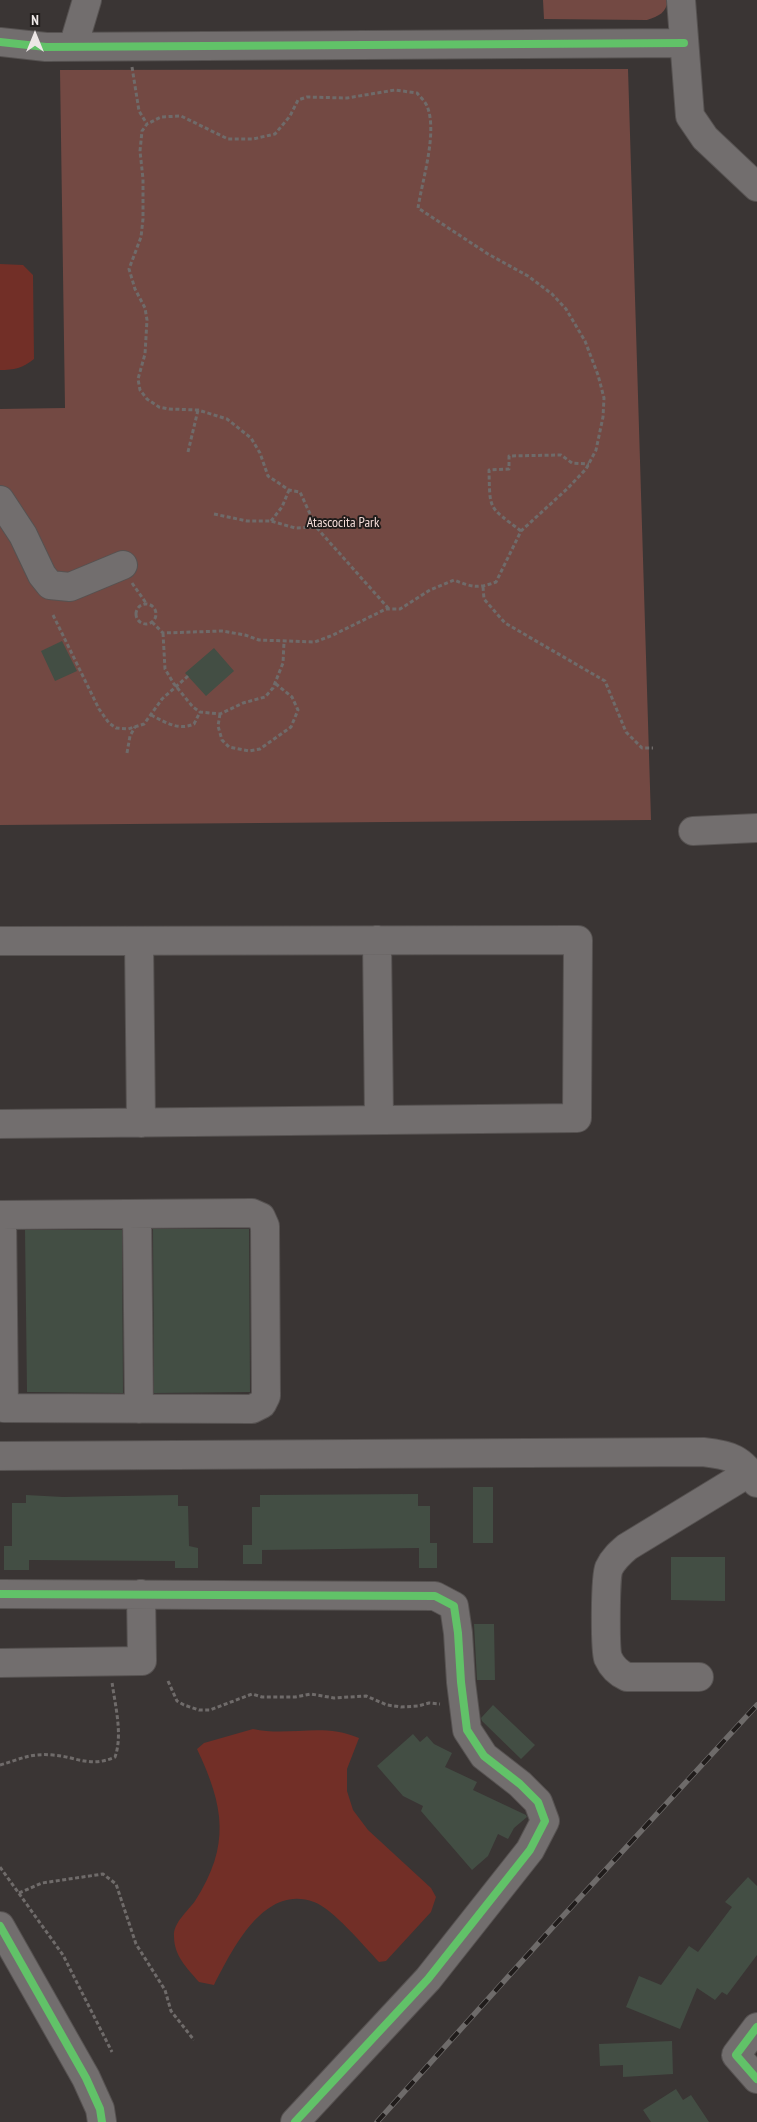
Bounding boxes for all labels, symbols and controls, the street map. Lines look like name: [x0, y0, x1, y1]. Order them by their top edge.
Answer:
north arrow: [10, 10, 60, 60]
text: N: [31, 11, 39, 29]
park label: Atascocita Park: [307, 515, 379, 531]

